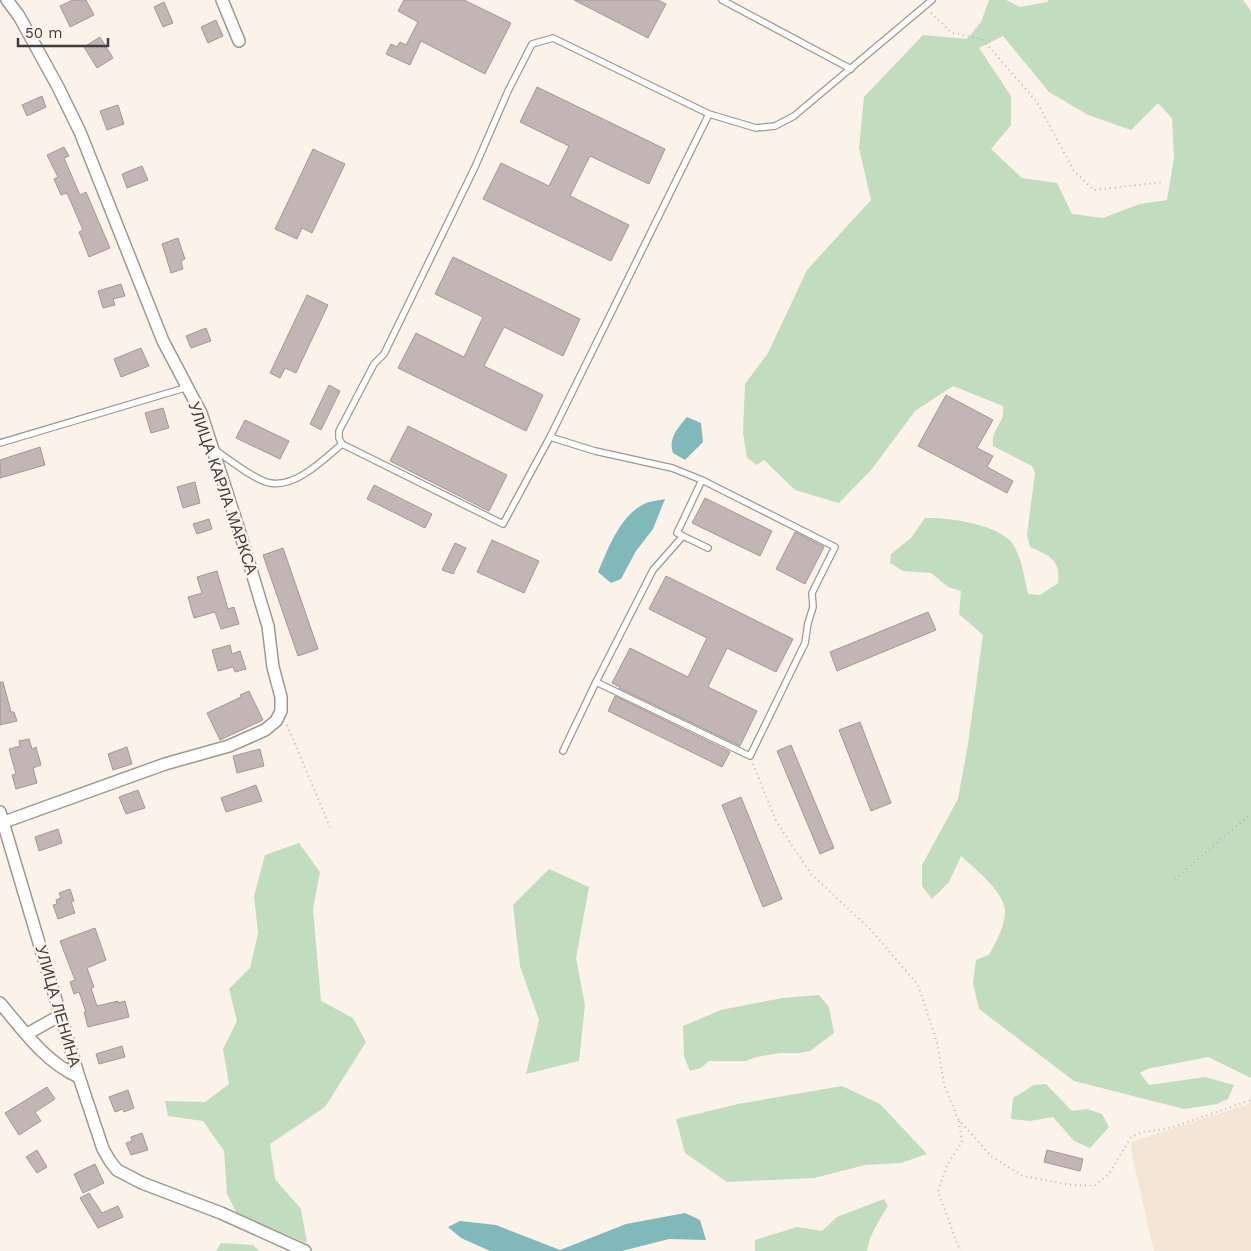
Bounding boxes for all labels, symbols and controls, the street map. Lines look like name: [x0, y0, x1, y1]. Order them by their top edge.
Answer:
scale bar: [18, 15, 108, 47]
text: 50 m: [25, 24, 62, 42]
street label: УЛИЦА КАРЛА МАРКСА: [184, 399, 262, 577]
street label: УЛИЦА ЛЕНИНА: [31, 943, 85, 1070]

